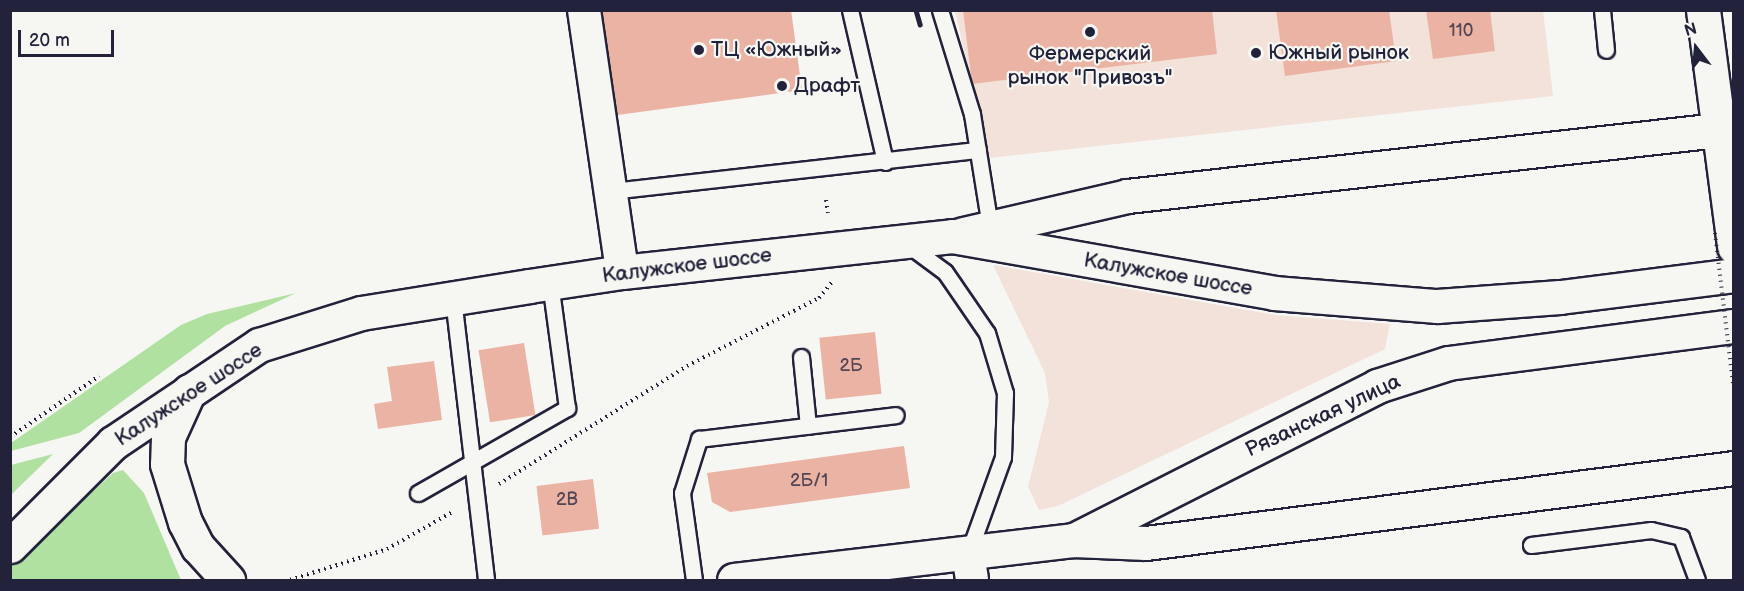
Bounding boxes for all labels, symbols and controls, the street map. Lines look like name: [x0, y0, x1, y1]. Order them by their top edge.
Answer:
scale bar: [21, 18, 117, 56]
north arrow: [1666, 18, 1726, 78]
text: N: [1682, 19, 1699, 41]
house number: 110: [1449, 20, 1473, 42]
marker: Фермерский рынок "Привозъ": [1083, 25, 1097, 39]
text: 20 m: [29, 30, 70, 51]
place label: ТЦ «Южный»: [711, 37, 842, 63]
place label: Южный рынок: [1268, 40, 1409, 66]
place label: Фермерский рынок "Привозъ": [1007, 41, 1173, 91]
marker: ТЦ «Южный»: [692, 43, 706, 57]
marker: Южный рынок: [1249, 46, 1263, 60]
place label: Драфт: [794, 73, 860, 99]
marker: Драфт: [775, 79, 789, 93]
street label: Калужское шоссе: [601, 243, 773, 289]
street label: Калужское шоссе: [1082, 248, 1254, 302]
street label: Калужское шоссе: [111, 338, 267, 452]
house number: 2Б: [839, 355, 863, 377]
street label: Рязанская улица: [1241, 369, 1405, 463]
house number: 2Б/1: [790, 470, 828, 492]
house number: 2В: [556, 489, 578, 511]

